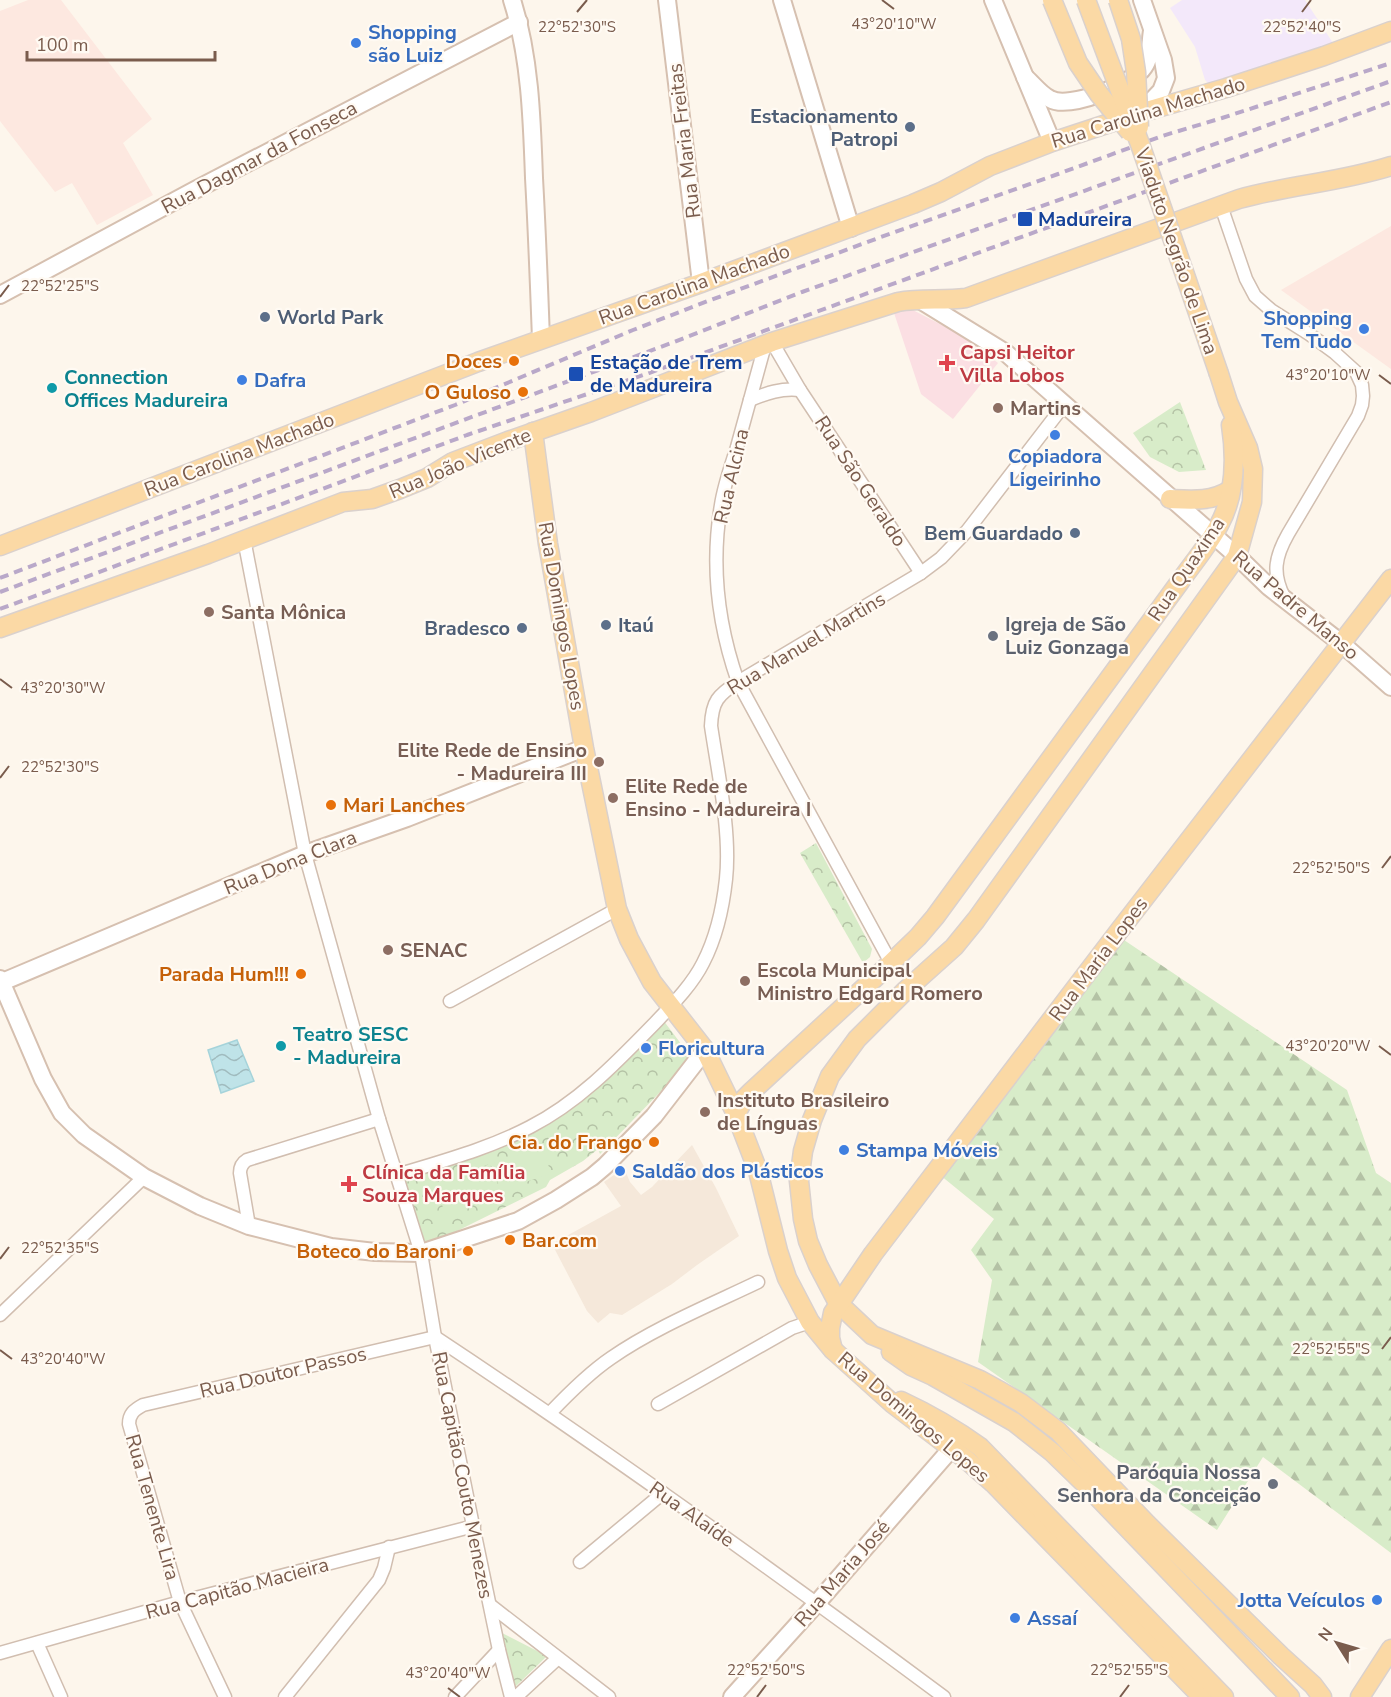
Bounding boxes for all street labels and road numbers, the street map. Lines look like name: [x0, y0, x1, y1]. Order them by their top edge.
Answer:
street label: Rua Maria Freitas: [662, 62, 707, 220]
street label: Rua Carolina Machado: [1048, 70, 1248, 155]
street label: Rua Dagmar da Fonseca: [157, 94, 362, 221]
street label: Viaduto Negrão de Lima: [1128, 143, 1225, 358]
street label: Rua Carolina Machado: [595, 237, 794, 332]
street label: Rua Carolina Machado: [140, 406, 338, 503]
street label: Rua São Geraldo: [808, 411, 913, 552]
street label: Rua João Vicente: [385, 421, 535, 506]
street label: Rua Alcina: [707, 426, 756, 526]
street label: Rua Quaxima: [1142, 512, 1231, 627]
street label: Rua Domingos Lopes: [532, 520, 591, 712]
street label: Rua Padre Manso: [1227, 544, 1365, 666]
street label: Rua Manuel Martins: [722, 585, 890, 701]
street label: Rua Dona Clara: [220, 824, 361, 901]
street label: Rua Maria Lopes: [1043, 892, 1154, 1027]
street label: Rua Doutor Passos: [197, 1340, 369, 1405]
street label: Rua Domingos Lopes: [832, 1346, 995, 1489]
street label: Rua Capitão Couto Menezes: [425, 1349, 500, 1601]
street label: Rua Tenente Lira: [119, 1431, 186, 1583]
street label: Rua Alaíde: [644, 1475, 740, 1554]
street label: Rua Maria José: [788, 1514, 896, 1633]
street label: Rua Capitão Macieira: [142, 1551, 332, 1626]

